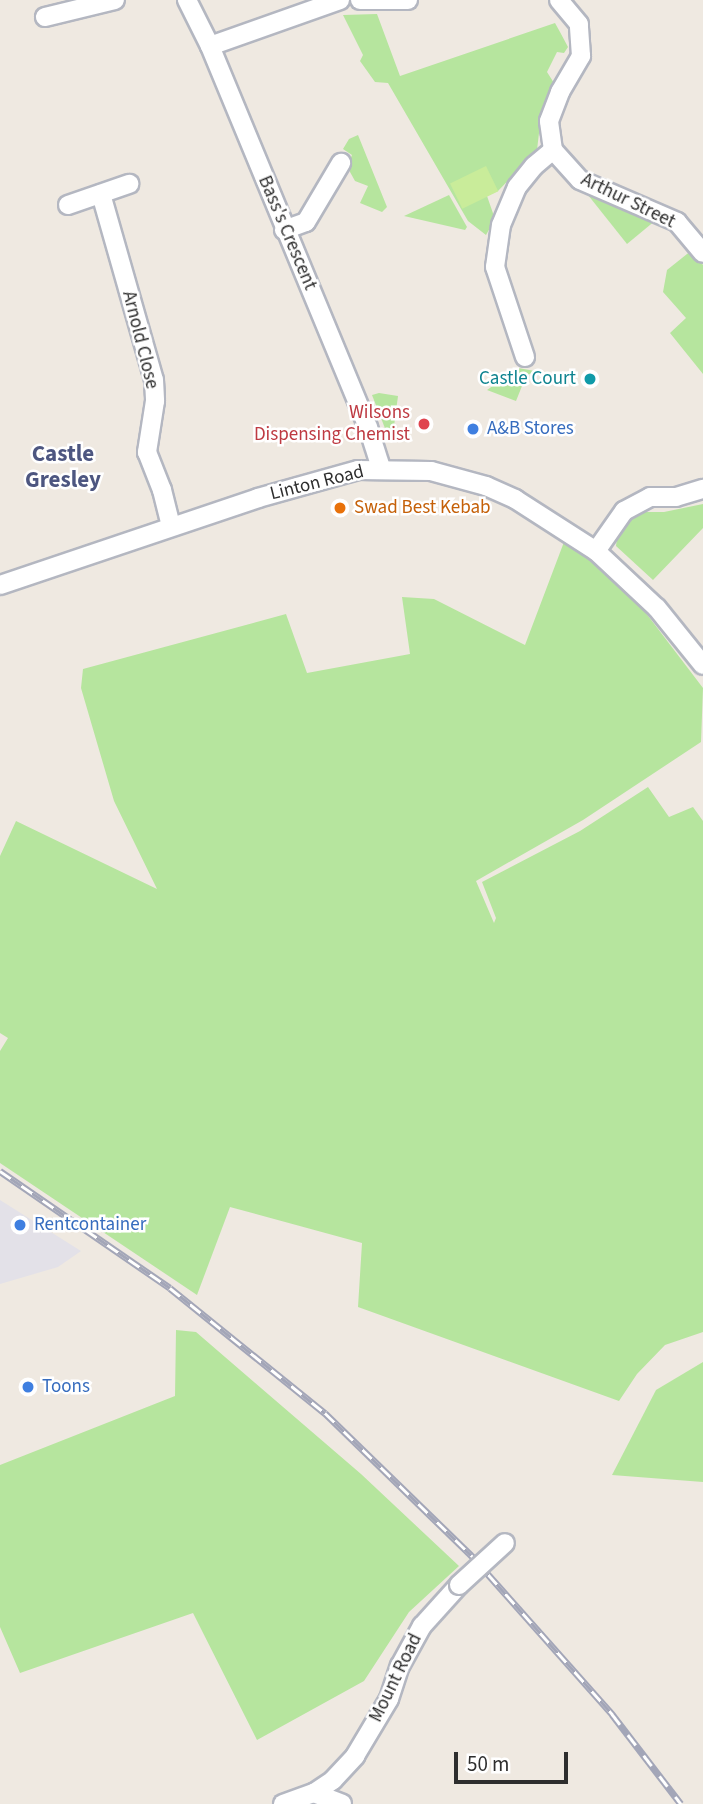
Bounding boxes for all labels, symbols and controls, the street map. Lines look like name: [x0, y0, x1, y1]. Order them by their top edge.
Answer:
street label: Arthur Street: [577, 168, 679, 234]
street label: Bass's Crescent: [253, 172, 321, 294]
street label: Arnold Close: [117, 289, 163, 391]
place label: Castle Court: [479, 368, 576, 390]
marker: Castle Court: [582, 371, 598, 387]
place label: Wilsons Dispensing Chemist: [254, 402, 410, 446]
marker: Wilsons Dispensing Chemist: [416, 416, 432, 432]
place label: A&B Stores: [487, 418, 574, 440]
marker: A&B Stores: [465, 421, 481, 437]
district label: Castle Gresley: [25, 440, 101, 494]
street label: Linton Road: [268, 460, 366, 506]
place label: Swad Best Kebab: [354, 497, 491, 519]
marker: Swad Best Kebab: [332, 500, 348, 516]
place label: Rentcontainer: [34, 1214, 146, 1236]
marker: Rentcontainer: [12, 1217, 28, 1233]
place label: Toons: [42, 1376, 90, 1398]
marker: Toons: [20, 1379, 36, 1395]
street label: Mount Road: [365, 1630, 427, 1726]
scale bar: [458, 1738, 572, 1782]
text: 50 m: [467, 1749, 509, 1779]

